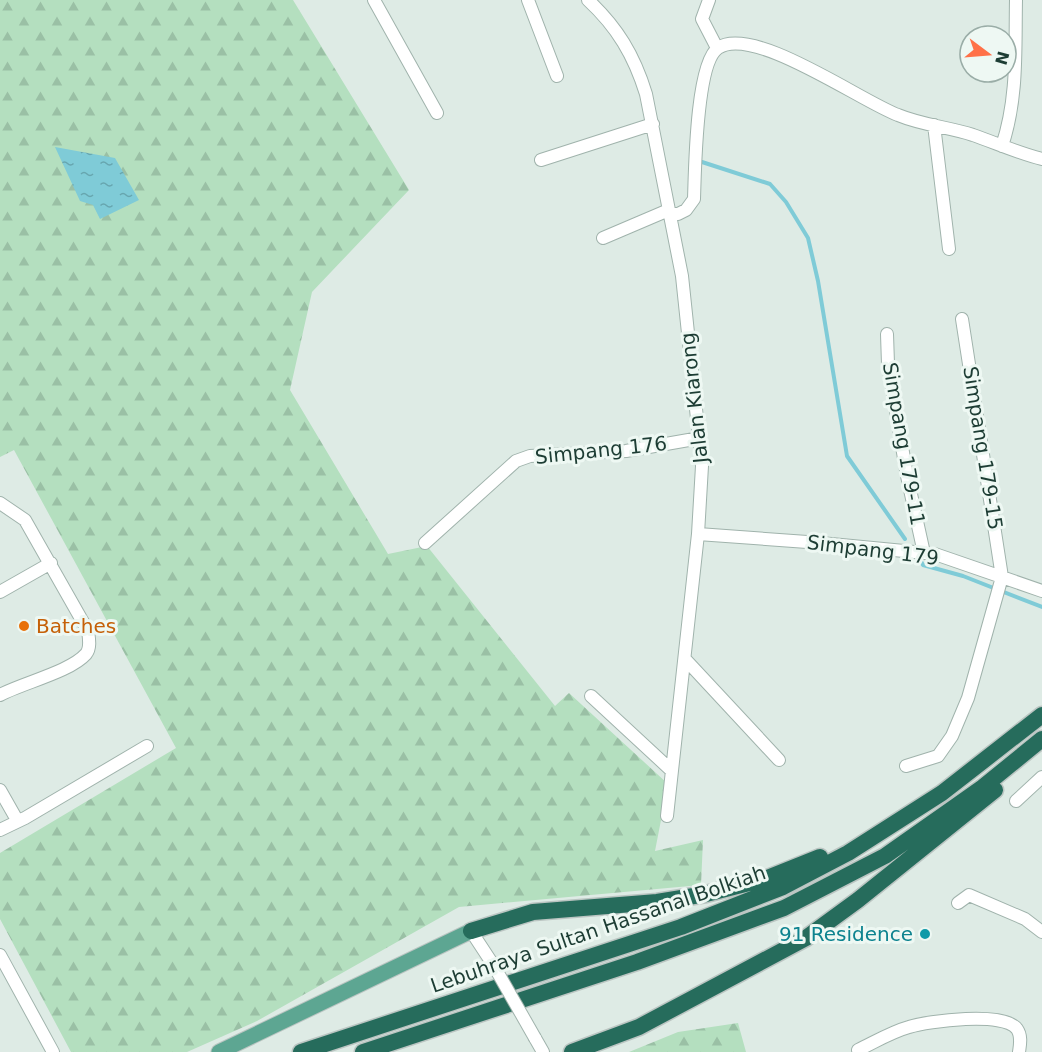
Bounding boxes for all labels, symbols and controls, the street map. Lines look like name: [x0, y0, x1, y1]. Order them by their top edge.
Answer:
north arrow: [958, 24, 1018, 84]
text: N: [991, 49, 1013, 67]
street label: Jalan Kiarong: [675, 331, 713, 467]
street label: Simpang 179-11: [878, 361, 930, 527]
street label: Simpang 179-15: [958, 365, 1008, 531]
street label: Simpang 176: [534, 431, 668, 469]
street label: Simpang 179: [806, 530, 940, 570]
place label: Batches: [36, 614, 116, 638]
marker: Batches: [17, 619, 31, 633]
street label: Lebuhraya Sultan Hassanal Bolkiah: [427, 860, 769, 998]
place label: 91 Residence: [779, 922, 913, 946]
marker: 91 Residence: [918, 927, 932, 941]

